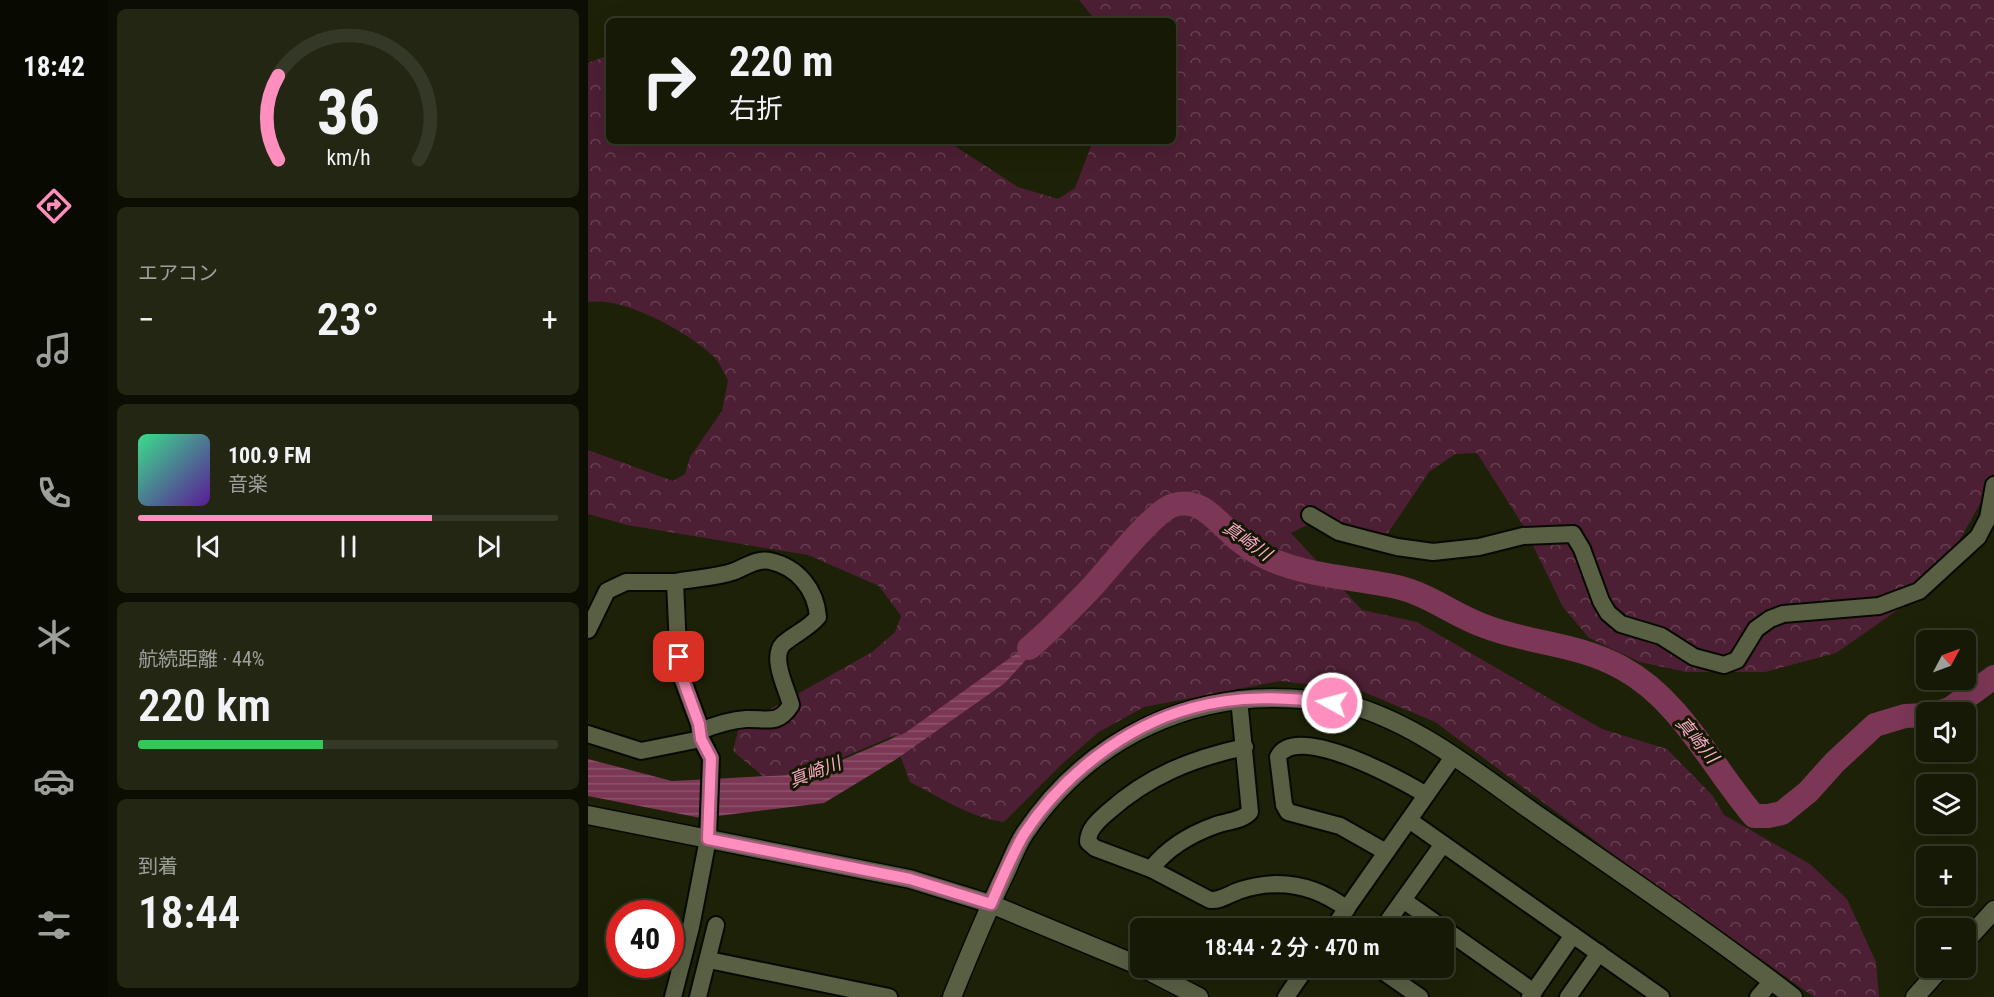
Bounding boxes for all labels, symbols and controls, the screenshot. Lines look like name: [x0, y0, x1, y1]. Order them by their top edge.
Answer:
text: 220 m: [729, 37, 834, 86]
icon: right: [630, 42, 708, 120]
text: 18:42: [23, 51, 85, 83]
text: 36: [316, 76, 380, 149]
text: 右折: [729, 93, 783, 125]
text: km/h: [326, 146, 370, 171]
icon: directions: [33, 185, 75, 227]
text: エアコン: [138, 261, 218, 285]
text: 23°: [317, 293, 379, 346]
text: −: [138, 300, 155, 339]
text: +: [542, 300, 558, 339]
icon: music: [33, 329, 75, 371]
text: 100.9 FM: [228, 443, 311, 468]
icon: phone: [33, 472, 75, 514]
text: 音楽: [228, 472, 268, 496]
water label: 真崎川: [1219, 517, 1277, 566]
icon: previous: [192, 530, 225, 563]
icon: pause: [332, 530, 365, 563]
icon: next: [472, 530, 505, 563]
icon: climate: [33, 616, 75, 658]
north arrow: [1916, 630, 1976, 690]
map controls: [1916, 630, 1976, 978]
pin: [653, 631, 704, 682]
icon: arrive: [662, 640, 695, 673]
text: 航続距離 · 44%: [138, 647, 264, 671]
position arrow: [1300, 671, 1364, 735]
text: 220 km: [138, 679, 271, 732]
button: sound: [1916, 702, 1976, 762]
water label: 真崎川: [1672, 712, 1724, 769]
water label: 真崎川: [786, 751, 846, 791]
icon: car: [33, 760, 75, 802]
button: layers: [1916, 774, 1976, 834]
button: +: [1916, 846, 1976, 906]
text: 到着: [138, 854, 178, 878]
text: 18:44: [138, 886, 240, 939]
speed limit sign: 40: [606, 900, 684, 978]
icon: filters: [33, 904, 75, 946]
button: −: [1916, 918, 1976, 978]
text: 18:44 · 2 分 · 470 m: [1204, 935, 1380, 960]

